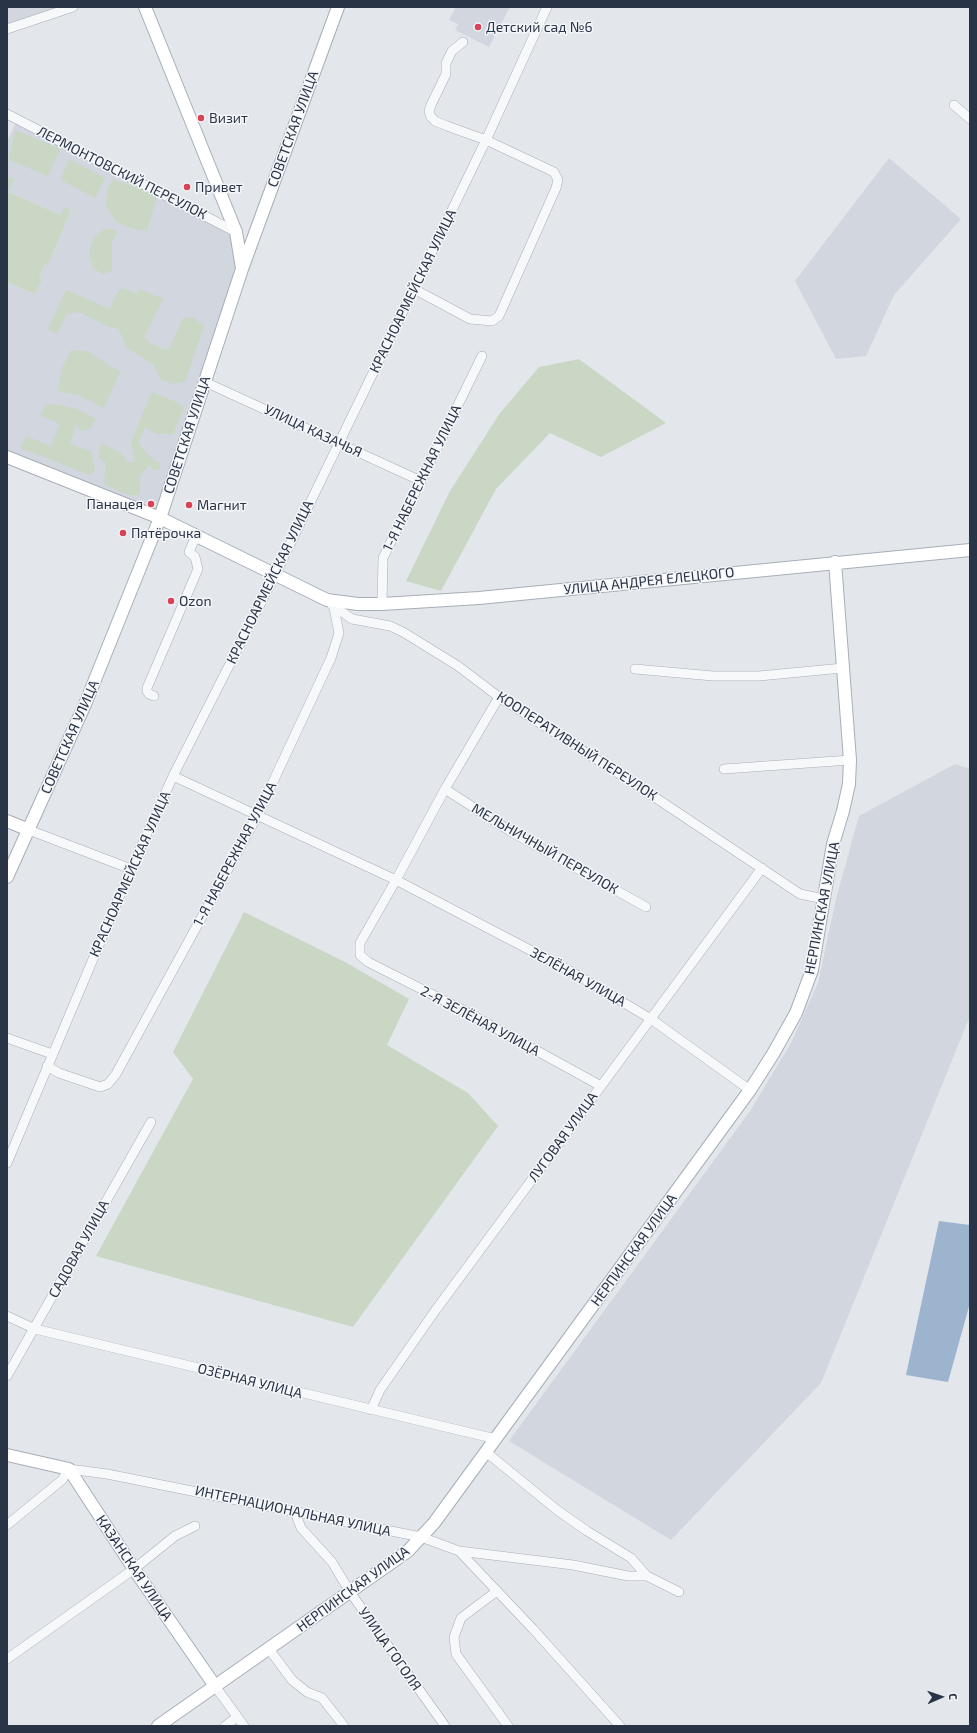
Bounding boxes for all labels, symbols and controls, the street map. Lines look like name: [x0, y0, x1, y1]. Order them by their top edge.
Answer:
place label: Детский сад №6: [486, 19, 593, 35]
marker: Детский сад №6: [473, 22, 483, 32]
street label: СОВЕТСКАЯ УЛИЦА: [264, 68, 322, 190]
place label: Визит: [209, 110, 248, 126]
marker: Визит: [196, 113, 206, 123]
street label: ЛЕРМОНТОВСКИЙ ПЕРЕУЛОК: [34, 123, 210, 223]
place label: Привет: [195, 179, 243, 195]
marker: Привет: [182, 182, 192, 192]
street label: КРАСНОАРМЕЙСКАЯ УЛИЦА: [366, 206, 460, 376]
street label: СОВЕТСКАЯ УЛИЦА: [160, 374, 214, 496]
street label: УЛИЦА КАЗАЧЬЯ: [261, 401, 365, 461]
street label: 1-Я НАБЕРЕЖНАЯ УЛИЦА: [379, 402, 465, 554]
place label: Панацея: [87, 496, 143, 512]
place label: Магнит: [197, 497, 247, 513]
street label: КРАСНОАРМЕЙСКАЯ УЛИЦА: [223, 497, 317, 667]
marker: Панацея: [146, 499, 156, 509]
marker: Магнит: [184, 500, 194, 510]
place label: Пятёрочка: [131, 525, 201, 541]
marker: Пятёрочка: [118, 528, 128, 538]
street label: УЛИЦА АНДРЕЯ ЕЛЕЦКОГО: [563, 564, 735, 598]
place label: Ozon: [179, 593, 212, 609]
marker: Ozon: [166, 596, 176, 606]
street label: СОВЕТСКАЯ УЛИЦА: [37, 677, 103, 797]
street label: КООПЕРАТИВНЫЙ ПЕРЕУЛОК: [493, 688, 661, 804]
street label: 1-Я НАБЕРЕЖНАЯ УЛИЦА: [190, 779, 280, 929]
street label: КРАСНОАРМЕЙСКАЯ УЛИЦА: [86, 788, 174, 960]
street label: МЕЛЬНИЧНЫЙ ПЕРЕУЛОК: [469, 800, 621, 898]
street label: НЕРПИНСКАЯ УЛИЦА: [801, 840, 843, 976]
street label: ЗЕЛЁНАЯ УЛИЦА: [527, 944, 629, 1010]
street label: 2-Я ЗЕЛЁНАЯ УЛИЦА: [418, 982, 542, 1060]
street label: ЛУГОВАЯ УЛИЦА: [525, 1089, 601, 1185]
street label: НЕРПИНСКАЯ УЛИЦА: [588, 1190, 680, 1310]
street label: САДОВАЯ УЛИЦА: [45, 1197, 113, 1301]
street label: ОЗЁРНАЯ УЛИЦА: [196, 1360, 304, 1402]
street label: ИНТЕРНАЦИОНАЛЬНАЯ УЛИЦА: [194, 1482, 392, 1540]
street label: КАЗАНСКАЯ УЛИЦА: [92, 1512, 176, 1624]
street label: НЕРПИНСКАЯ УЛИЦА: [293, 1543, 413, 1635]
street label: УЛИЦА ГОГОЛЯ: [355, 1604, 425, 1694]
north arrow: [921, 1677, 961, 1717]
text: С: [947, 1693, 960, 1700]

